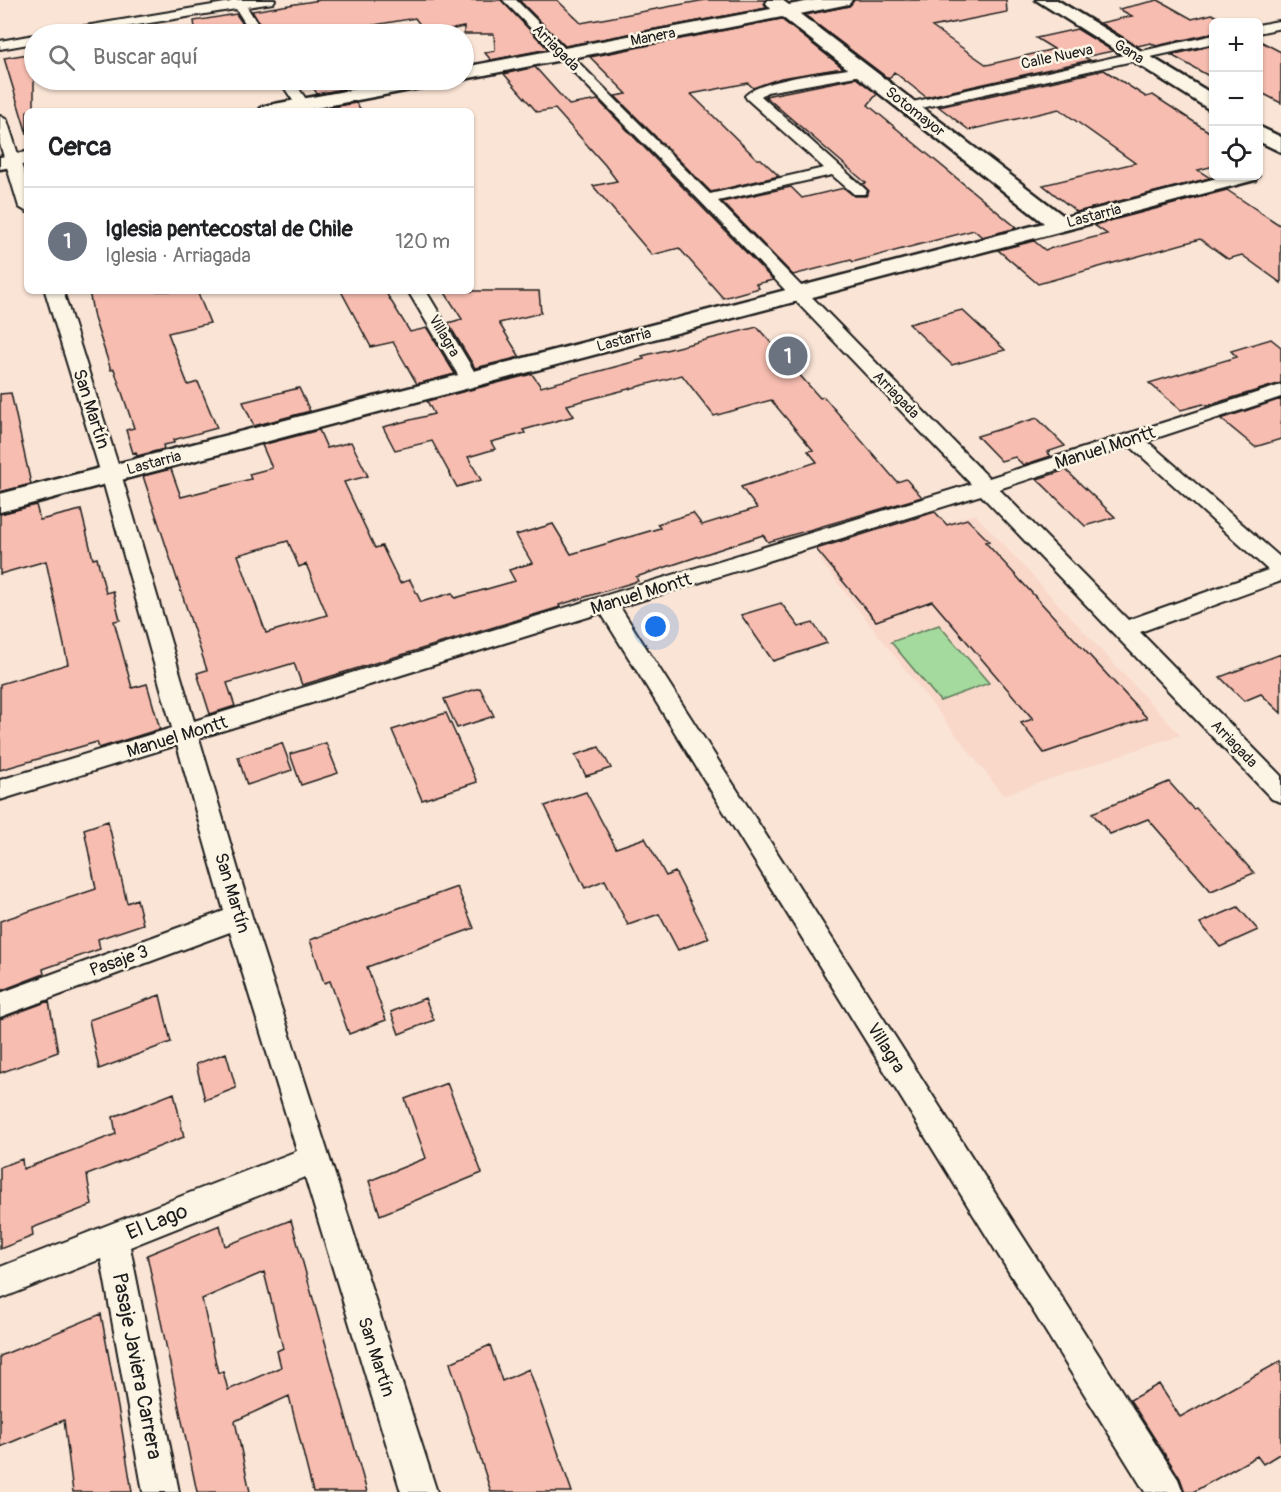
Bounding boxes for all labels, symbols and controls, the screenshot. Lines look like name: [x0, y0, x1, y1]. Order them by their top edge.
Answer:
map controls: [1209, 18, 1263, 180]
button: +: [1209, 18, 1263, 72]
street label: Arriagada: [528, 20, 584, 76]
street label: Manera: [629, 23, 677, 51]
search box: [24, 24, 474, 90]
street label: Gana: [1110, 35, 1148, 69]
street label: Calle Nueva: [1019, 40, 1095, 74]
icon: search: [45, 41, 78, 74]
text: Buscar aquí: [93, 43, 198, 71]
button: −: [1209, 72, 1263, 126]
street label: Sotomayor: [881, 83, 949, 142]
button: locate: [1209, 126, 1263, 180]
text: Cerca: [48, 131, 111, 163]
street label: Lastarria: [1065, 200, 1123, 232]
text: Iglesia pentecostal de Chile: [105, 215, 353, 243]
text: 1: [64, 229, 71, 254]
text: 120 m: [395, 229, 450, 254]
text: Iglesia · Arriagada: [105, 243, 251, 268]
street label: Villagra: [424, 312, 464, 360]
street label: Lastarria: [595, 324, 653, 356]
pin: 1: [768, 334, 808, 378]
street label: San Martín: [67, 366, 115, 452]
street label: Arriagada: [869, 367, 923, 423]
street label: Manuel Montt: [1052, 421, 1159, 475]
street label: Lastarria: [125, 447, 183, 479]
street label: Manuel Montt: [588, 568, 695, 620]
your location: [641, 612, 670, 641]
street label: Manuel Montt: [124, 711, 231, 763]
street label: Arriagada: [1207, 716, 1261, 772]
street label: San Martín: [209, 850, 255, 936]
street label: Pasaje 3: [86, 940, 152, 982]
street label: Villagra: [862, 1019, 910, 1077]
street label: El Lago: [122, 1198, 192, 1246]
street label: Pasaje Javiera Carrera: [106, 1270, 168, 1462]
street label: San Martín: [352, 1314, 400, 1400]

